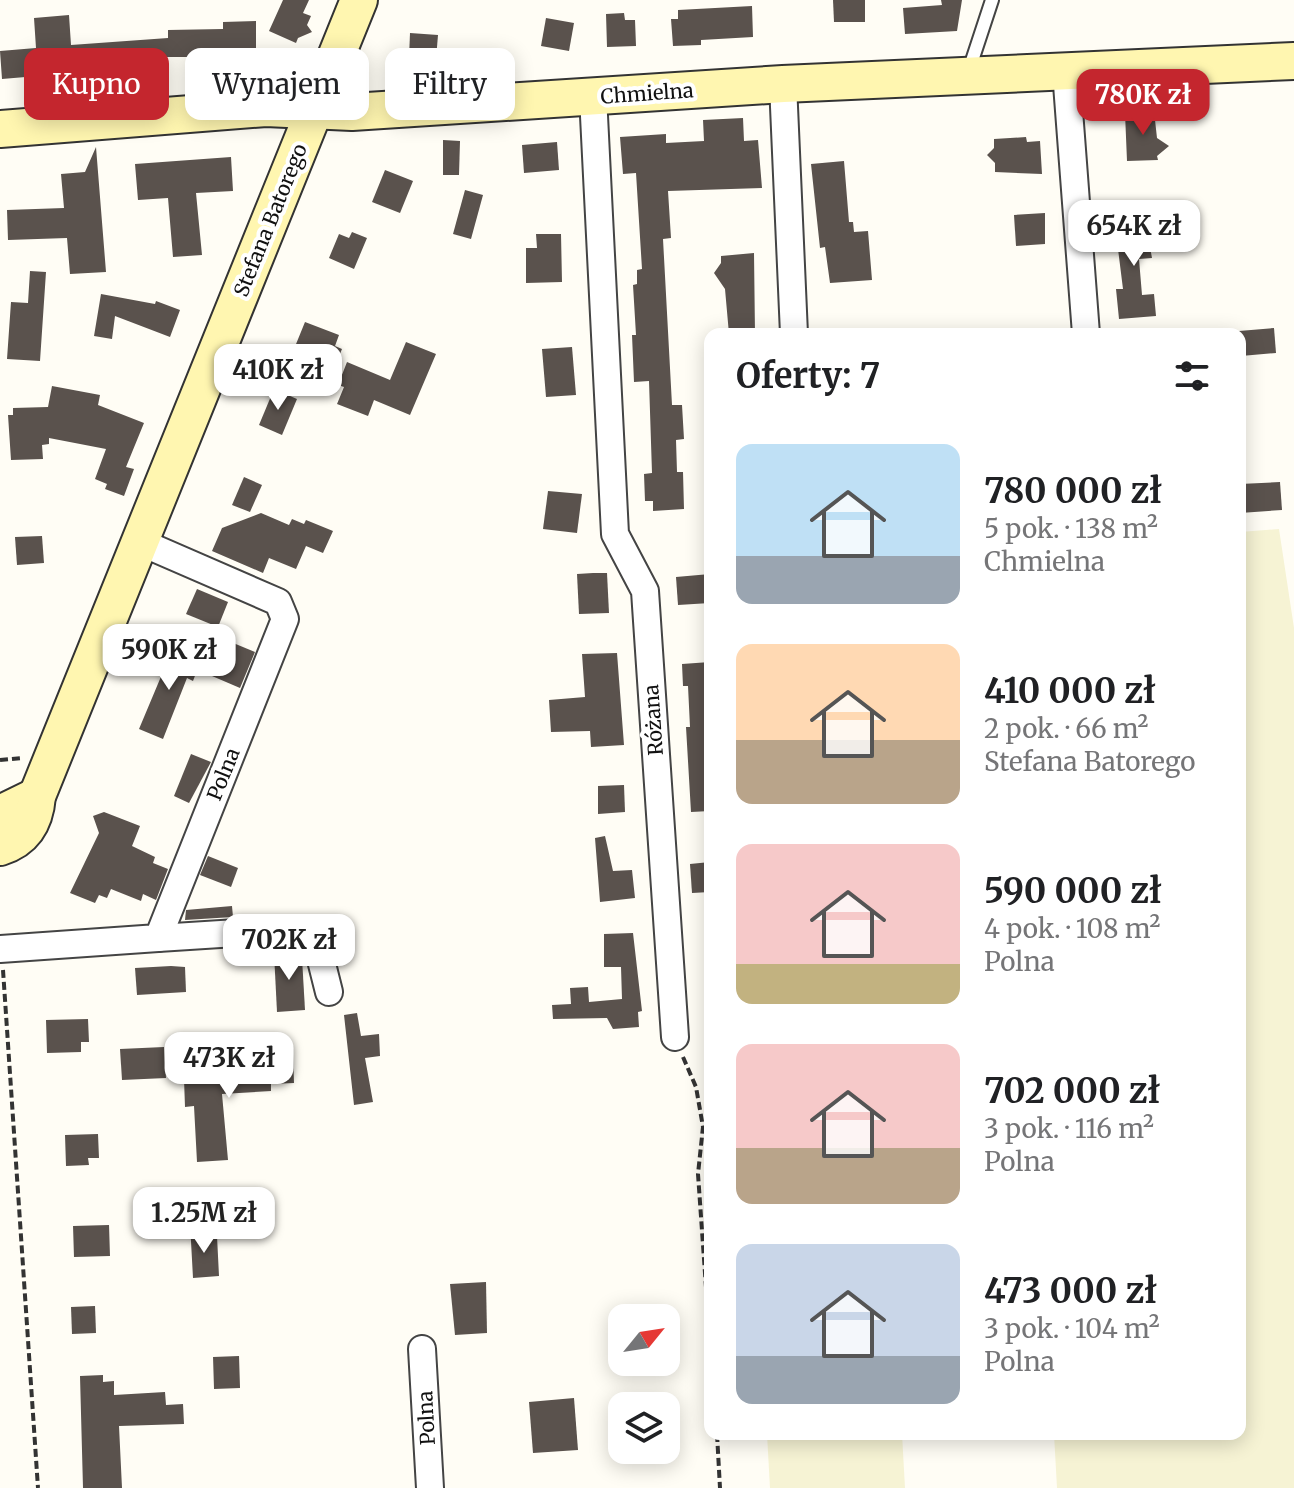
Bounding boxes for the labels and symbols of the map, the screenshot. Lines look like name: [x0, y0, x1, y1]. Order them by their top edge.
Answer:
pin: 780K zł: [1069, 69, 1217, 137]
street label: Chmielna: [600, 77, 695, 109]
street label: Stefana Batorego: [228, 140, 312, 300]
pin: 654K zł: [1060, 200, 1208, 268]
pin: 410K zł: [204, 344, 352, 412]
pin: 590K zł: [95, 624, 243, 692]
street label: Różana: [638, 683, 668, 756]
street label: Polna: [201, 744, 245, 804]
pin: 702K zł: [215, 914, 363, 982]
pin: 473K zł: [155, 1032, 303, 1100]
pin: 1.25M zł: [121, 1187, 287, 1255]
north arrow: [608, 1304, 680, 1376]
street label: Polna: [412, 1390, 440, 1446]

